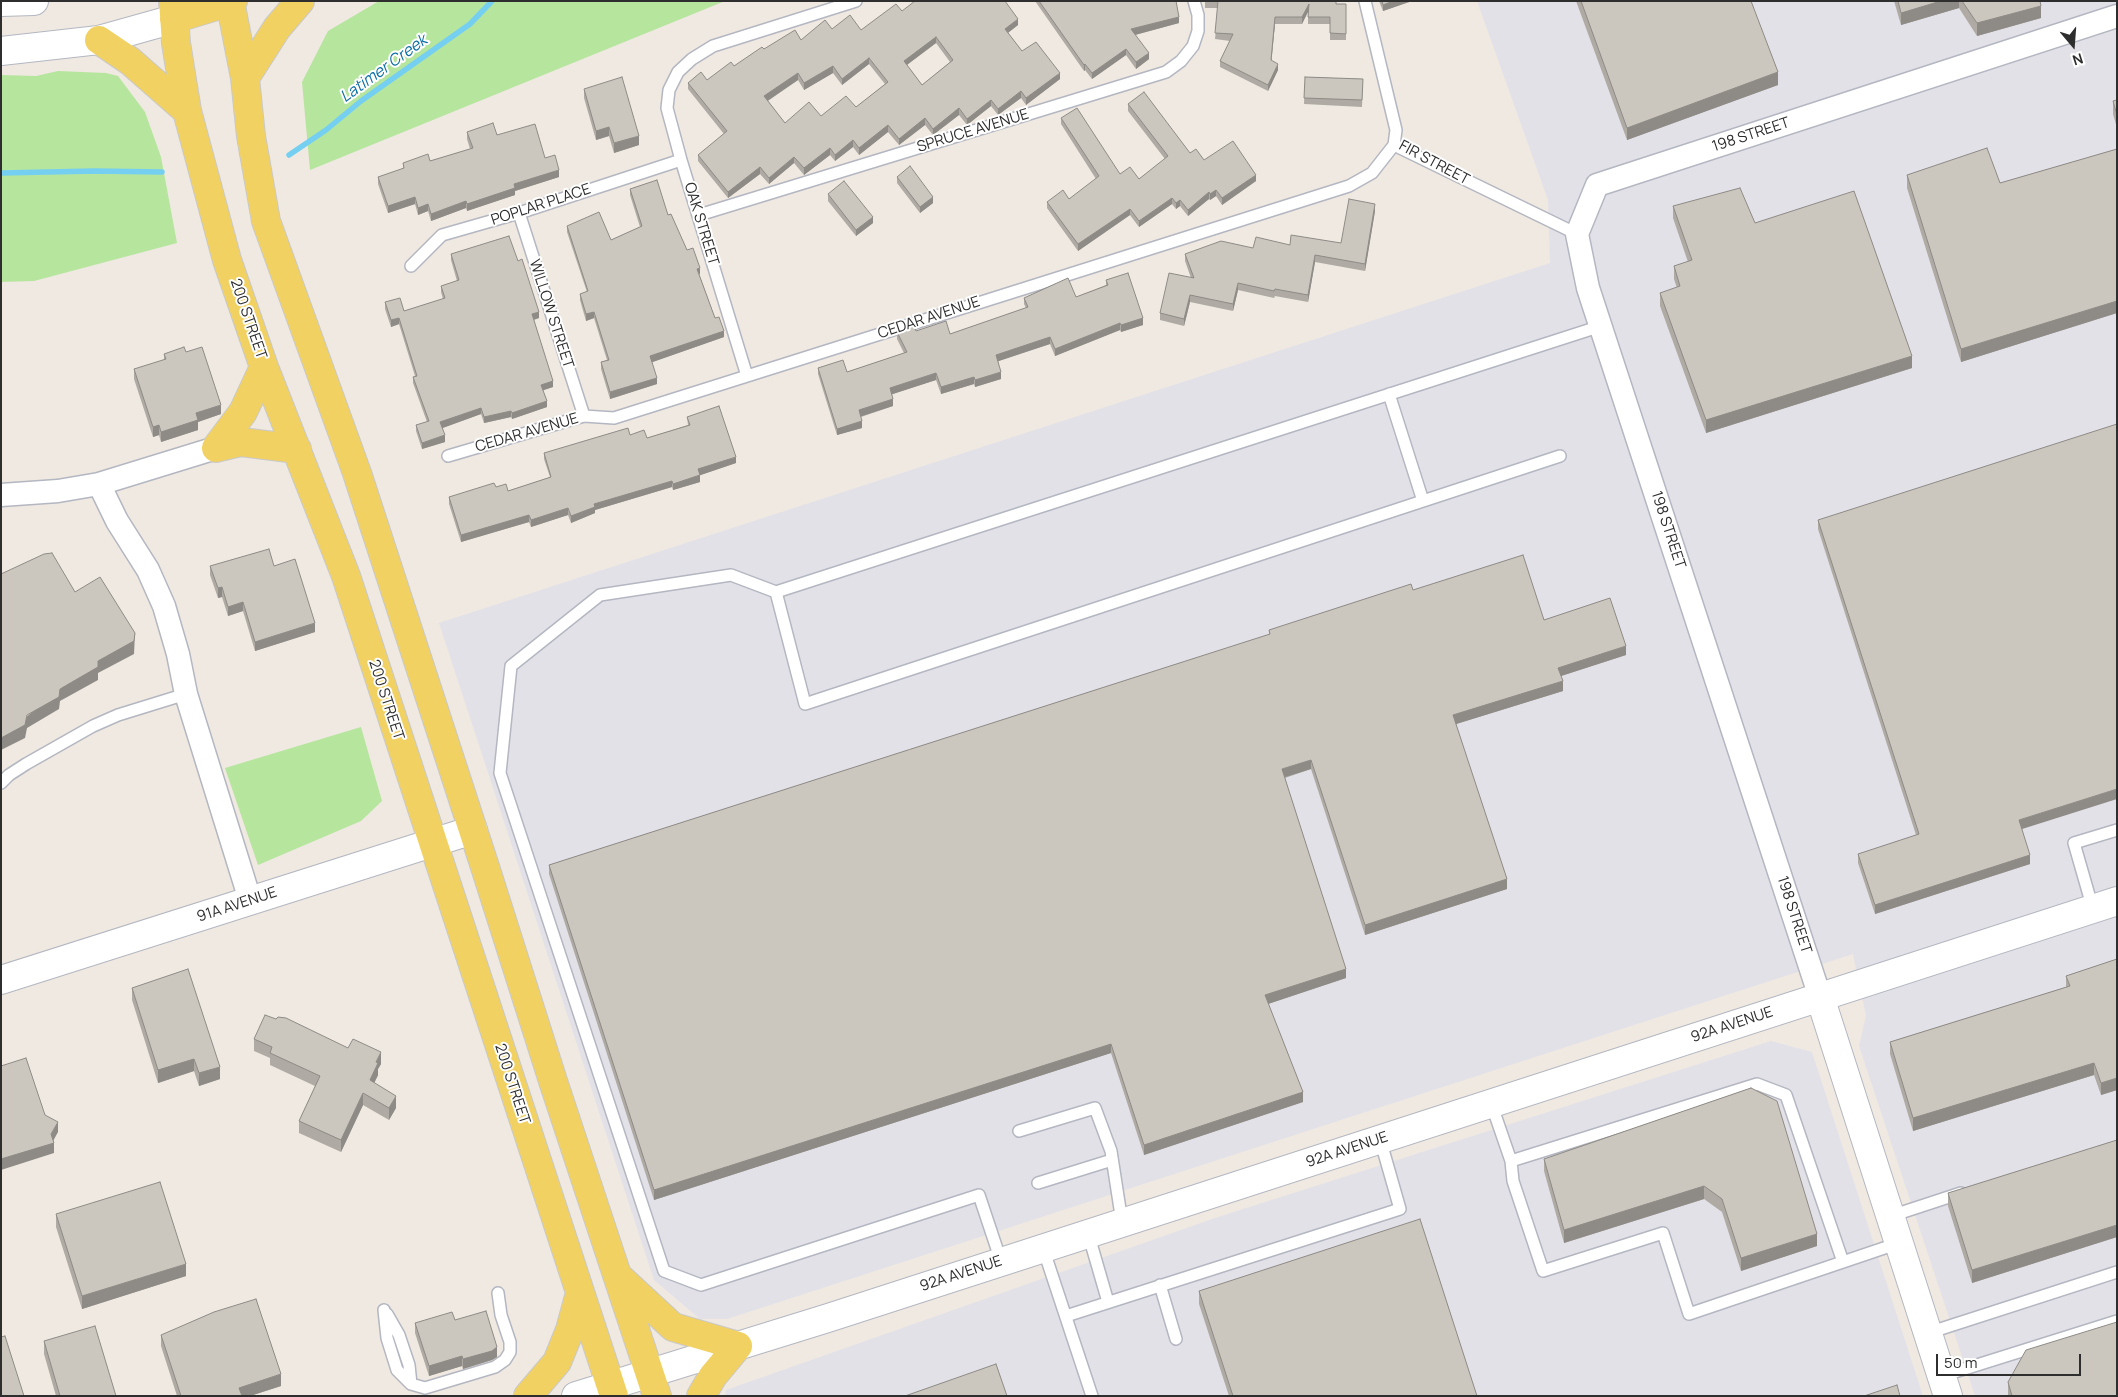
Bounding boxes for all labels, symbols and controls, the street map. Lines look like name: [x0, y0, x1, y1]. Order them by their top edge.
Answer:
north arrow: [2048, 20, 2098, 70]
water label: Latimer Creek: [337, 31, 431, 107]
text: N: [2070, 49, 2086, 70]
street label: SPRUCE AVENUE: [915, 105, 1031, 157]
street label: 198 STREET: [1710, 114, 1792, 156]
street label: FIR STREET: [1396, 137, 1472, 189]
street label: POPLAR PLACE: [489, 180, 593, 230]
street label: OAK STREET: [680, 180, 722, 268]
street label: WILLOW STREET: [525, 257, 577, 371]
street label: 200 STREET: [226, 277, 270, 361]
street label: CEDAR AVENUE: [876, 293, 982, 343]
street label: CEDAR AVENUE: [473, 410, 581, 456]
street label: 198 STREET: [1647, 489, 1689, 571]
street label: 200 STREET: [365, 657, 407, 743]
street label: 198 STREET: [1773, 874, 1815, 956]
street label: 91A AVENUE: [195, 884, 279, 926]
street label: 92A AVENUE: [1689, 1003, 1775, 1047]
street label: 200 STREET: [491, 1041, 533, 1127]
street label: 92A AVENUE: [1304, 1128, 1390, 1172]
street label: 92A AVENUE: [918, 1252, 1004, 1296]
scale bar: [1938, 1344, 2083, 1376]
text: 50 m: [1944, 1352, 1978, 1373]

